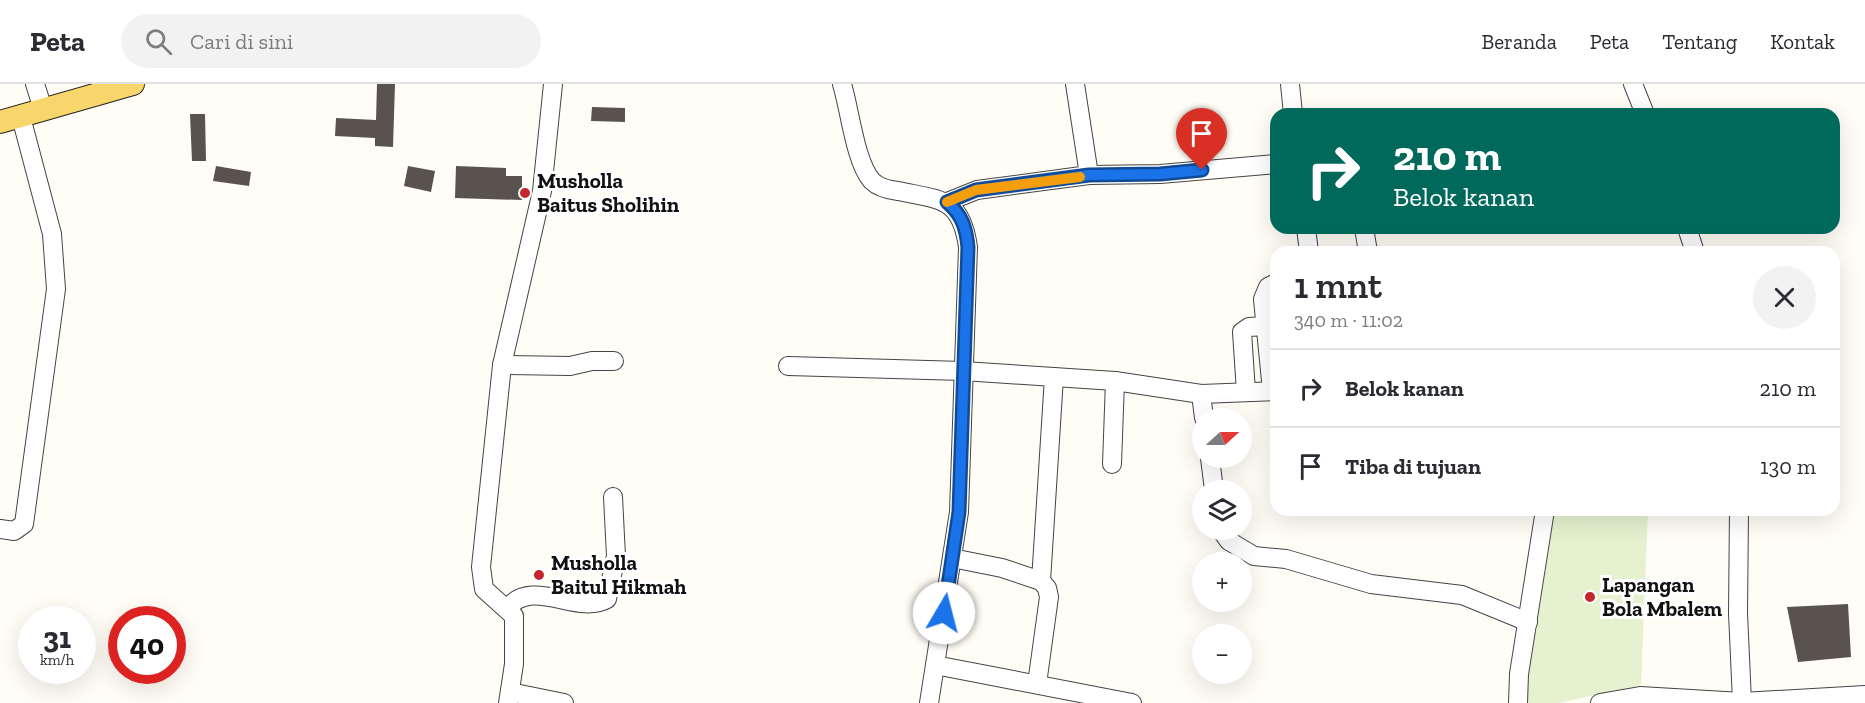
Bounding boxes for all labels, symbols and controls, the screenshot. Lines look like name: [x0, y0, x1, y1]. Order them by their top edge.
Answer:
search box: [121, 14, 541, 68]
text: Peta: [30, 25, 85, 58]
icon: search: [142, 25, 175, 58]
text: Cari di sini: [190, 28, 293, 55]
text: Beranda: [1482, 29, 1557, 54]
text: Peta: [1590, 29, 1629, 54]
text: Tentang: [1662, 29, 1737, 54]
text: Kontak: [1770, 29, 1835, 54]
pin: [1176, 108, 1227, 170]
icon: arrive: [1185, 117, 1218, 150]
text: 210 m: [1393, 130, 1501, 181]
icon: right: [1294, 132, 1372, 210]
place label: Musholla Baitus Sholihin: [537, 168, 680, 217]
text: Belok kanan: [1393, 181, 1534, 213]
marker: Musholla Baitus Sholihin: [518, 186, 532, 200]
text: 1 mnt: [1294, 264, 1382, 307]
button: close: [1753, 266, 1816, 329]
text: 340 m · 11:02: [1294, 308, 1403, 332]
icon: right: [1294, 372, 1327, 405]
text: Belok kanan: [1345, 375, 1464, 402]
text: 210 m: [1760, 375, 1816, 402]
north arrow: [1192, 408, 1252, 468]
map controls: [1192, 408, 1252, 684]
icon: arrive: [1294, 450, 1327, 483]
text: Tiba di tujuan: [1345, 453, 1481, 480]
text: 130 m: [1760, 453, 1816, 480]
button: layers: [1192, 480, 1252, 540]
place label: Musholla Baitul Hikmah: [551, 550, 686, 599]
button: +: [1192, 552, 1252, 612]
marker: Musholla Baitul Hikmah: [532, 568, 546, 582]
place label: Lapangan Bola Mbalem: [1602, 572, 1723, 621]
position arrow: [912, 581, 976, 645]
marker: Lapangan Bola Mbalem: [1583, 590, 1597, 604]
speed limit sign: 40: [108, 606, 186, 684]
text: 31: [43, 620, 71, 656]
button: −: [1192, 624, 1252, 684]
text: km/h: [40, 651, 74, 669]

